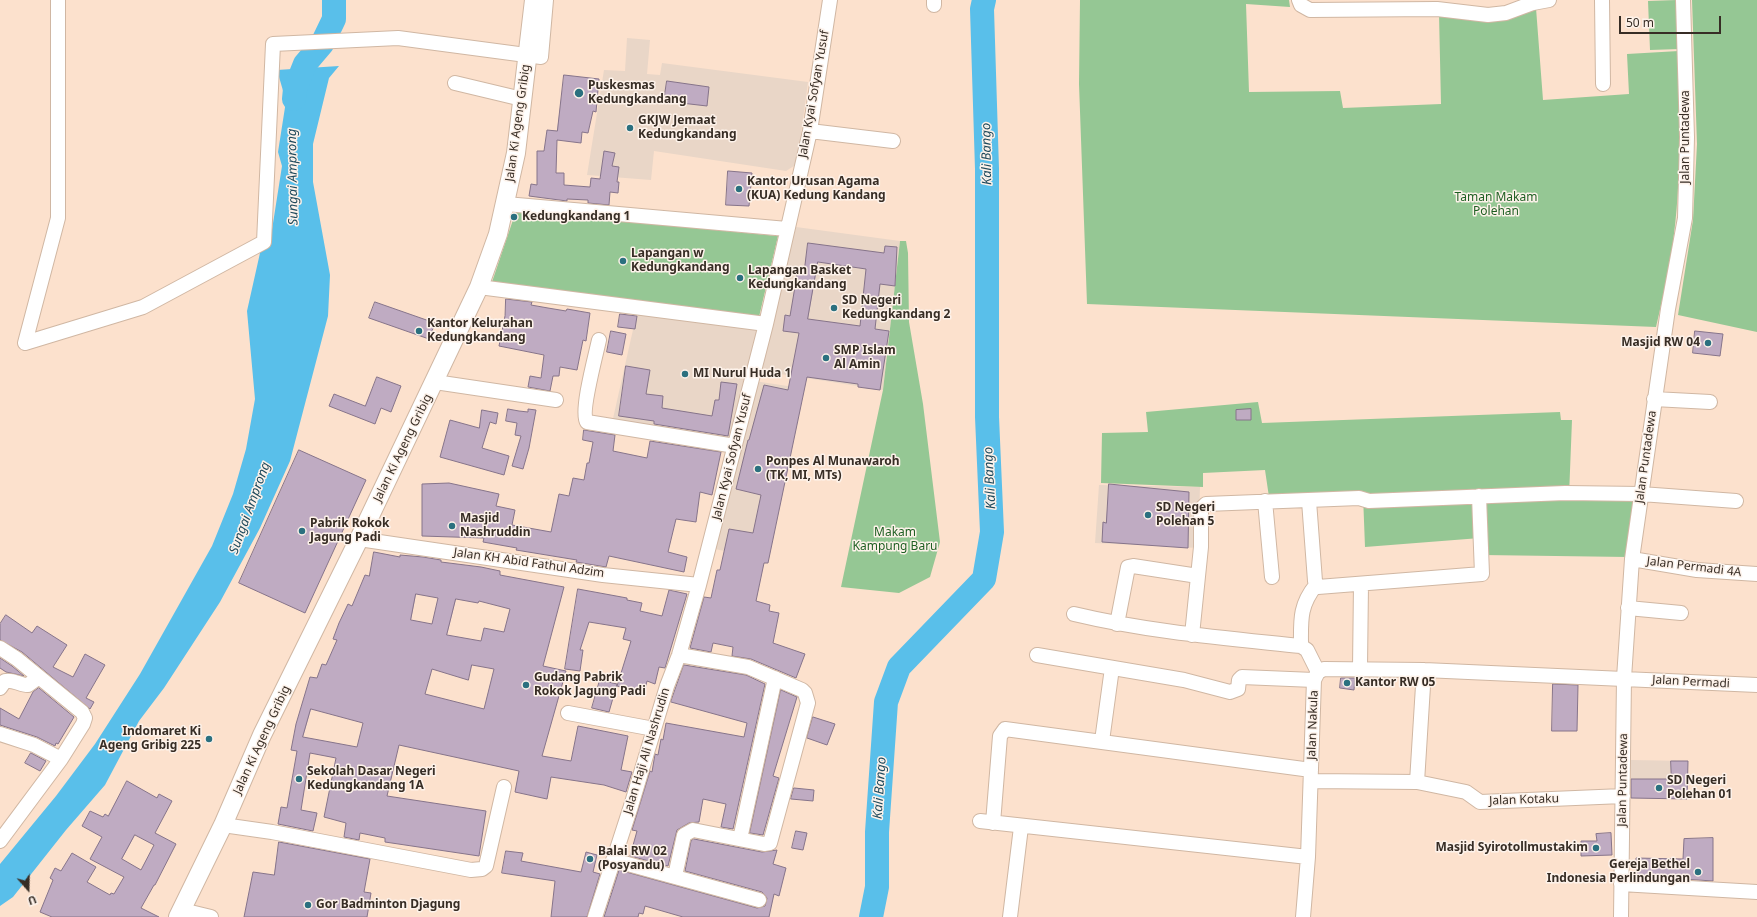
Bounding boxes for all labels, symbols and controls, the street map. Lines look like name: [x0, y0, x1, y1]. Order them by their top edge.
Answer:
scale bar: [1621, 8, 1723, 34]
text: 50 m: [1626, 14, 1654, 31]
street label: Jalan Kyai Sofyan Yusuf: [796, 29, 832, 159]
street label: Jalan Ki Ageng Gribig: [503, 63, 533, 183]
place label: Puskesmas Kedungkandang: [588, 79, 686, 107]
marker: Puskesmas Kedungkandang: [573, 87, 585, 99]
street label: Jalan Puntadewa: [1679, 90, 1693, 184]
place label: GKJW Jemaat Kedungkandang: [638, 114, 736, 142]
marker: GKJW Jemaat Kedungkandang: [625, 123, 635, 133]
water label: Kali Bango: [979, 123, 995, 185]
water label: Sungai Amprong: [284, 128, 302, 226]
place label: Kantor Urusan Agama (KUA) Kedung Kandang: [747, 175, 886, 203]
marker: Kantor Urusan Agama (KUA) Kedung Kandang: [734, 184, 744, 194]
park label: Taman Makam Polehan: [1455, 191, 1537, 219]
place label: Kedungkandang 1: [522, 210, 630, 224]
marker: Kedungkandang 1: [509, 212, 519, 222]
place label: Lapangan w Kedungkandang: [631, 247, 729, 275]
marker: Lapangan w Kedungkandang: [618, 256, 628, 266]
place label: Lapangan Basket Kedungkandang: [748, 264, 851, 292]
marker: Lapangan Basket Kedungkandang: [735, 273, 745, 283]
place label: SD Negeri Kedungkandang 2: [842, 294, 950, 322]
marker: SD Negeri Kedungkandang 2: [829, 303, 839, 313]
place label: Kantor Kelurahan Kedungkandang: [427, 317, 533, 345]
marker: Kantor Kelurahan Kedungkandang: [414, 326, 424, 336]
place label: Masjid RW 04: [1621, 336, 1700, 350]
marker: Masjid RW 04: [1703, 338, 1713, 348]
place label: SMP Islam Al Amin: [834, 344, 896, 372]
marker: SMP Islam Al Amin: [821, 353, 831, 363]
place label: MI Nurul Huda 1: [693, 367, 791, 381]
marker: MI Nurul Huda 1: [680, 369, 690, 379]
street label: Jalan Ki Ageng Gribig: [371, 392, 435, 504]
street label: Jalan Kyai Sofyan Yusuf: [709, 392, 755, 522]
street label: Jalan Puntadewa: [1632, 410, 1660, 504]
water label: Kali Bango: [981, 446, 999, 510]
place label: Ponpes Al Munawaroh (TK, MI, MTs): [766, 455, 900, 483]
water label: Sungai Amprong: [226, 460, 274, 556]
marker: Ponpes Al Munawaroh (TK, MI, MTs): [753, 464, 763, 474]
place label: SD Negeri Polehan 5: [1156, 501, 1215, 529]
marker: SD Negeri Polehan 5: [1143, 510, 1153, 520]
place label: Masjid Nashruddin: [460, 512, 530, 540]
place label: Pabrik Rokok Jagung Padi: [310, 517, 389, 545]
marker: Masjid Nashruddin: [447, 521, 457, 531]
marker: Pabrik Rokok Jagung Padi: [297, 526, 307, 536]
park label: Makam Kampung Baru: [853, 526, 937, 554]
street label: Jalan KH Abid Fathul Adzim: [453, 545, 605, 581]
street label: Jalan Permadi 4A: [1646, 554, 1742, 580]
place label: Gudang Pabrik Rokok Jagung Padi: [534, 671, 646, 699]
street label: Jalan Permadi: [1652, 673, 1730, 691]
place label: Kantor RW 05: [1355, 676, 1435, 690]
marker: Kantor RW 05: [1342, 678, 1352, 688]
marker: Gudang Pabrik Rokok Jagung Padi: [521, 680, 531, 690]
street label: Jalan Ki Ageng Gribig: [230, 683, 294, 797]
street label: Jalan Haji Ali Nashrudin: [621, 686, 673, 816]
street label: Jalan Nakula: [1305, 690, 1321, 760]
place label: Indomaret Ki Ageng Gribig 225: [99, 725, 201, 753]
street label: Jalan Puntadewa: [1615, 733, 1631, 827]
marker: Indomaret Ki Ageng Gribig 225: [204, 734, 214, 744]
water label: Kali Bango: [870, 756, 890, 820]
place label: Sekolah Dasar Negeri Kedungkandang 1A: [307, 765, 436, 793]
marker: Sekolah Dasar Negeri Kedungkandang 1A: [294, 774, 304, 784]
place label: SD Negeri Polehan 01: [1667, 774, 1732, 802]
marker: SD Negeri Polehan 01: [1654, 783, 1664, 793]
street label: Jalan Kotaku: [1489, 792, 1559, 808]
place label: Masjid Syirotollmustakim: [1435, 841, 1588, 855]
marker: Masjid Syirotollmustakim: [1591, 843, 1601, 853]
place label: Balai RW 02 (Posyandu): [598, 845, 667, 873]
marker: Balai RW 02 (Posyandu): [585, 854, 595, 864]
place label: Gereja Bethel Indonesia Perlindungan: [1547, 858, 1690, 886]
marker: Gereja Bethel Indonesia Perlindungan: [1693, 867, 1703, 877]
north arrow: [8, 869, 48, 909]
text: U: [26, 892, 39, 909]
place label: Gor Badminton Djagung: [316, 898, 460, 912]
marker: Gor Badminton Djagung: [303, 900, 313, 910]

